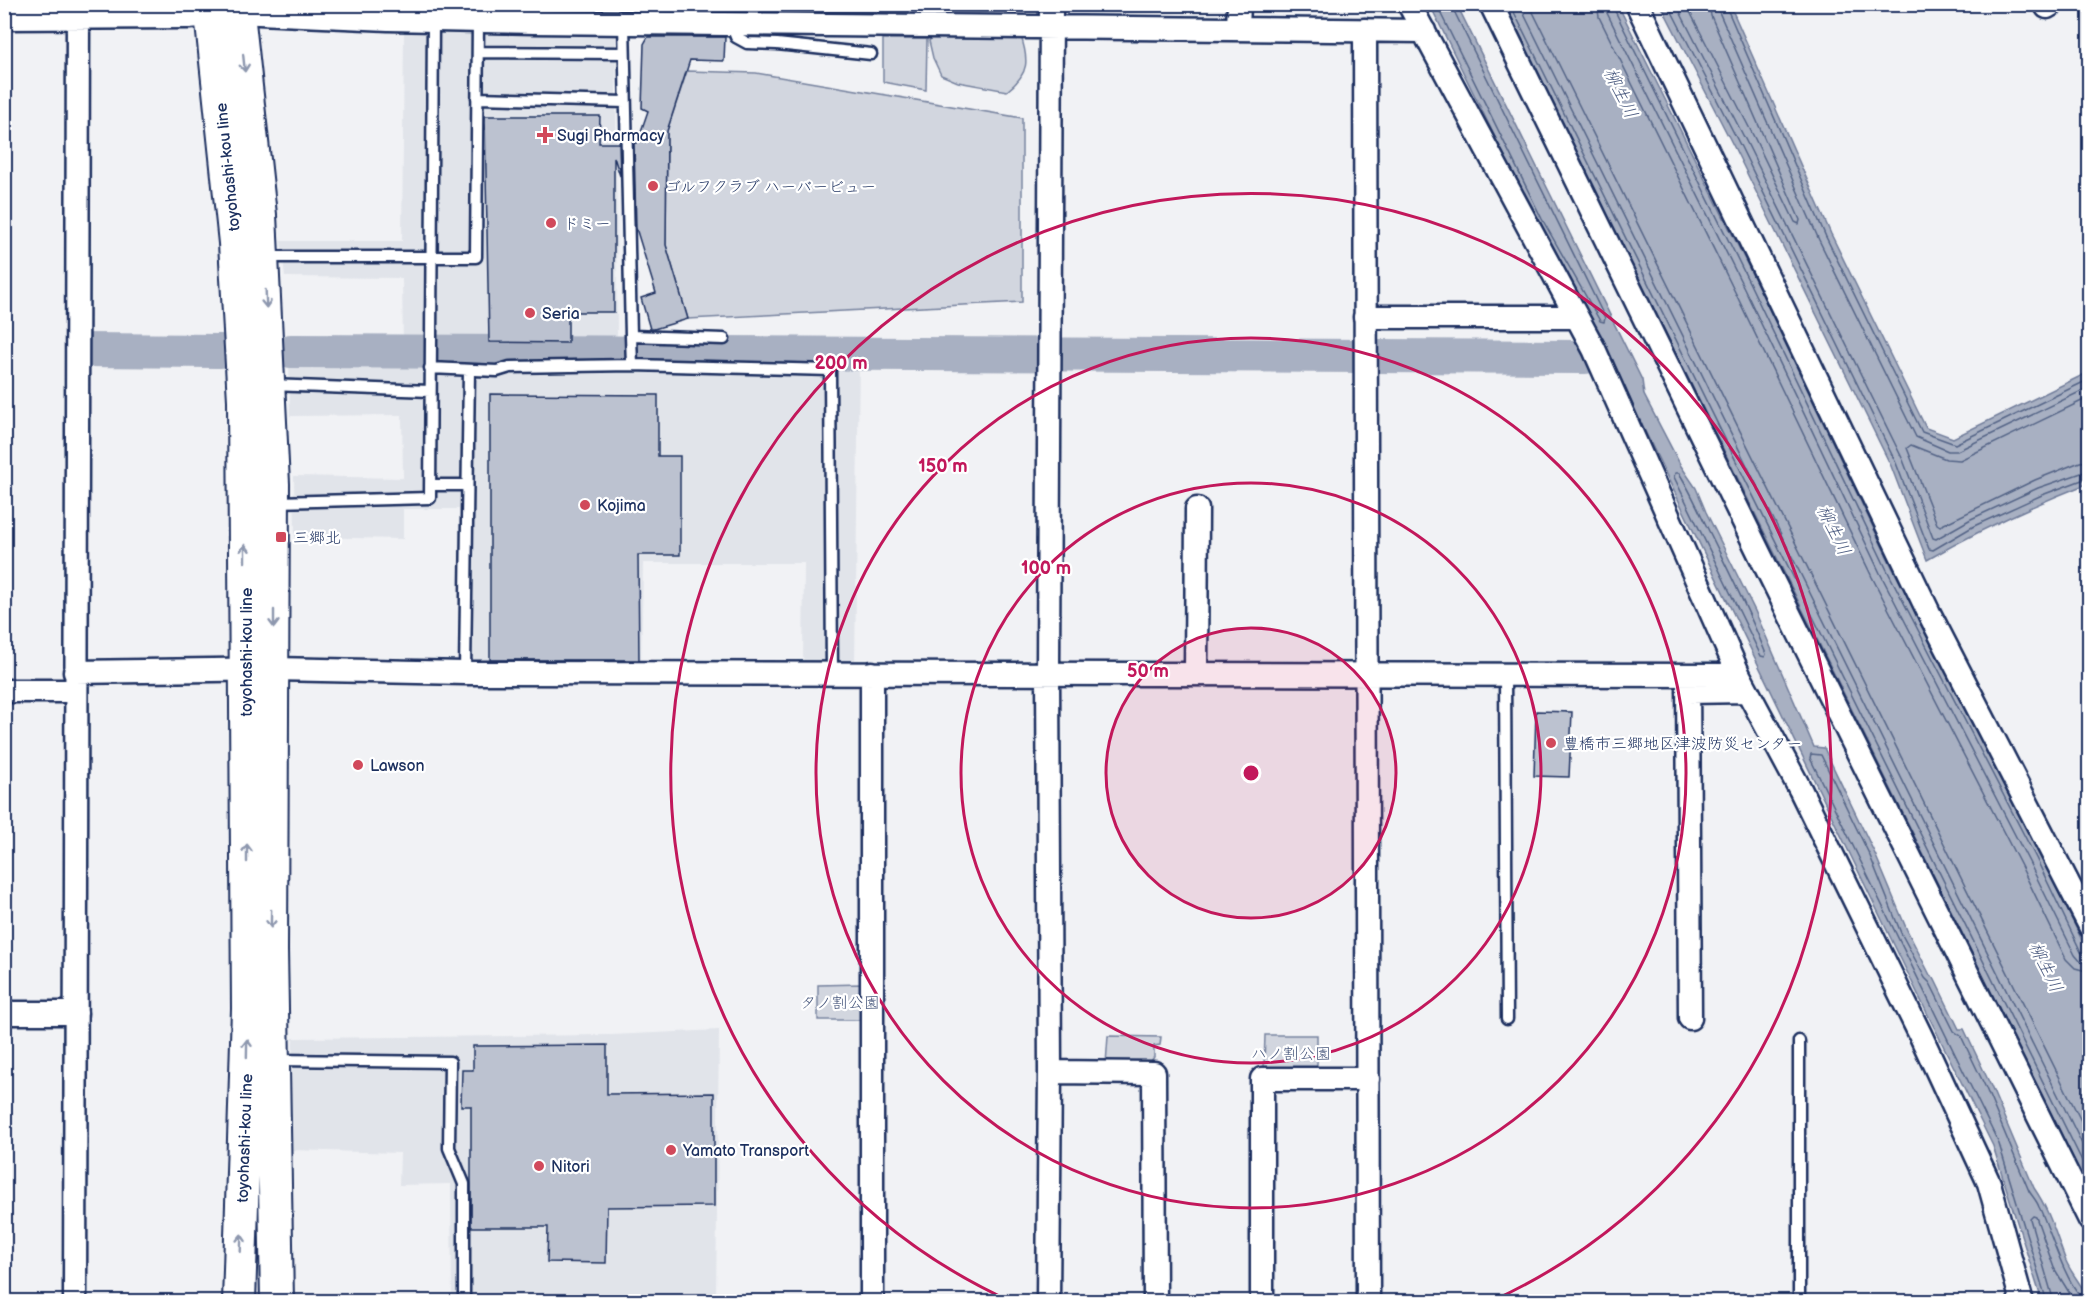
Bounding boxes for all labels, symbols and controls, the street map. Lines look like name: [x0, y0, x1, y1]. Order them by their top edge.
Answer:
one-way arrow: [239, 52, 250, 72]
water label: 柳生川: [1599, 64, 1642, 122]
street label: toyohashi-kou line: [212, 101, 245, 232]
place label: Sugi Pharmacy: [557, 127, 665, 146]
marker: Sugi Pharmacy: [538, 128, 552, 142]
place label: ゴルフクラブ ハーバービュー: [665, 178, 876, 197]
marker: ゴルフクラブ ハーバービュー: [646, 179, 660, 193]
place label: ドミー: [563, 215, 611, 234]
marker: ドミー: [544, 216, 558, 230]
one-way arrow: [260, 288, 271, 308]
place label: Seria: [542, 305, 580, 324]
marker: Seria: [523, 306, 537, 320]
text: 200 m: [814, 353, 868, 374]
text: 150 m: [918, 456, 968, 477]
place label: Kojima: [597, 497, 646, 516]
marker: Kojima: [578, 498, 592, 512]
water label: 柳生川: [1812, 501, 1855, 559]
place label: 三郷北: [293, 529, 341, 548]
marker: 三郷北: [274, 530, 288, 544]
one-way arrow: [239, 544, 251, 564]
text: 100 m: [1021, 558, 1071, 579]
street label: toyohashi-kou line: [238, 587, 257, 717]
one-way arrow: [268, 609, 280, 629]
text: 50 m: [1127, 661, 1169, 682]
place label: 豊橋市三郷地区津波防災センター: [1563, 735, 1802, 754]
marker: 豊橋市三郷地区津波防災センター: [1544, 736, 1558, 750]
place label: Lawson: [370, 757, 425, 776]
marker: Lawson: [351, 758, 365, 772]
centre of rings: [1241, 763, 1261, 783]
one-way arrow: [241, 844, 253, 864]
one-way arrow: [265, 909, 277, 929]
water label: 柳生川: [2024, 938, 2067, 996]
park label: タノ割公園: [800, 994, 880, 1013]
one-way arrow: [241, 1039, 253, 1059]
park label: ハノ割公園: [1251, 1045, 1331, 1064]
street label: toyohashi-kou line: [234, 1073, 257, 1203]
place label: Yamato Transport: [682, 1142, 809, 1161]
marker: Yamato Transport: [664, 1143, 678, 1157]
place label: Nitori: [551, 1158, 590, 1177]
marker: Nitori: [532, 1159, 546, 1173]
one-way arrow: [236, 1234, 247, 1254]

